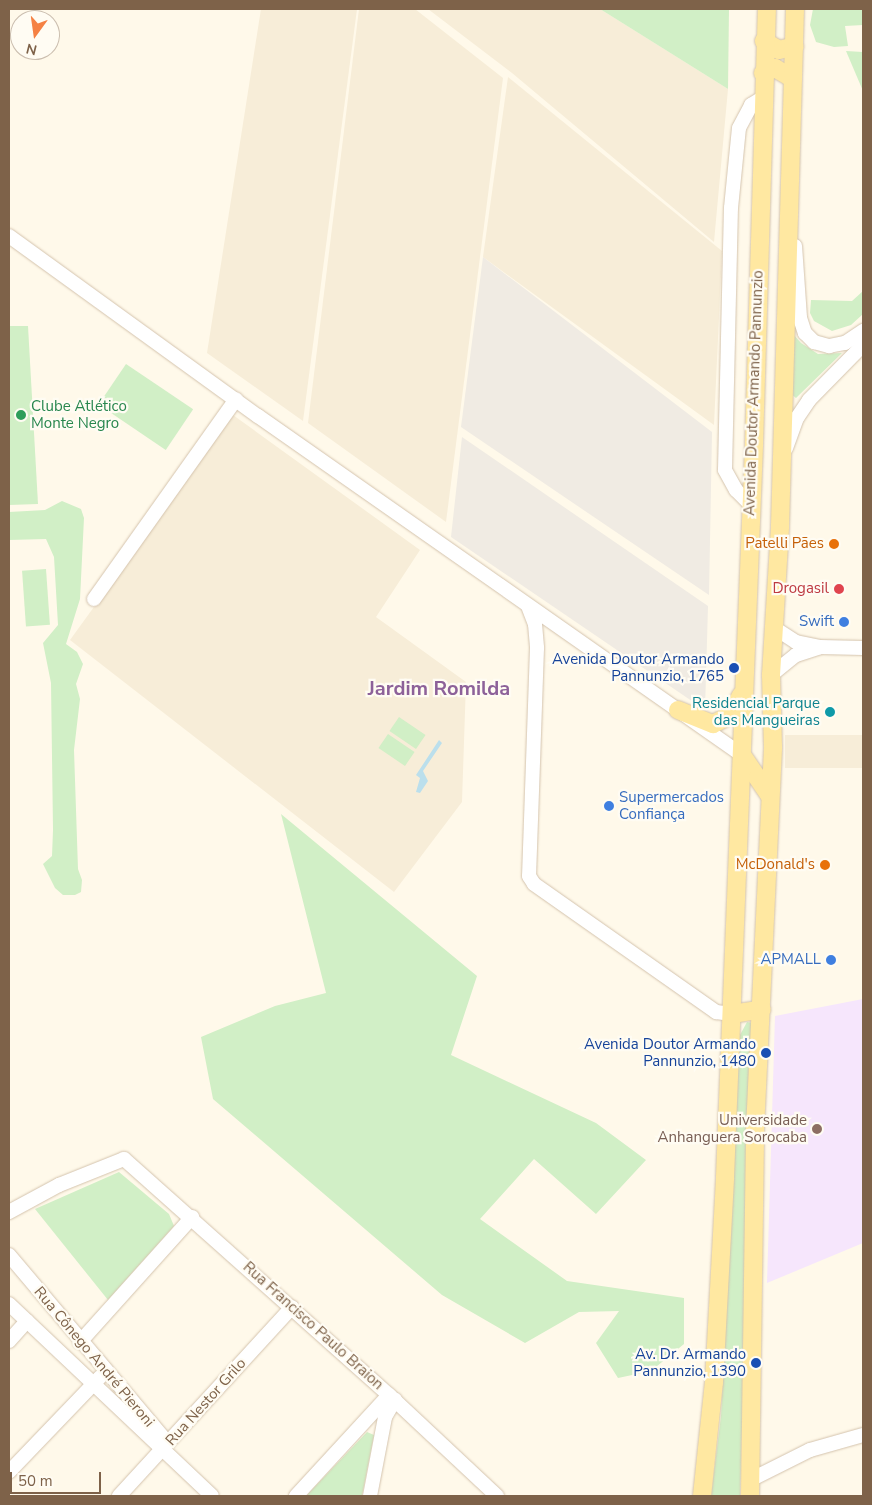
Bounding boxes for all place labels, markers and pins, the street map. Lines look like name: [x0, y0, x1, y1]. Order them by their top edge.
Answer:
place label: Clube Atlético Monte Negro: [31, 397, 127, 432]
marker: Clube Atlético Monte Negro: [15, 409, 27, 421]
place label: Patelli Pães: [745, 535, 824, 553]
marker: Patelli Pães: [828, 538, 840, 550]
place label: Drogasil: [772, 580, 829, 598]
marker: Drogasil: [833, 583, 845, 595]
place label: Swift: [799, 613, 834, 631]
marker: Swift: [838, 616, 850, 628]
place label: Avenida Doutor Armando Pannunzio, 1765: [552, 650, 724, 685]
marker: Avenida Doutor Armando Pannunzio, 1765: [728, 662, 740, 674]
place label: Residencial Parque das Mangueiras: [692, 694, 820, 729]
marker: Residencial Parque das Mangueiras: [824, 706, 836, 718]
place label: Supermercados Confiança: [619, 788, 724, 823]
marker: Supermercados Confiança: [603, 800, 615, 812]
place label: McDonald's: [736, 856, 815, 874]
marker: McDonald's: [819, 859, 831, 871]
place label: APMALL: [761, 951, 821, 969]
marker: APMALL: [825, 954, 837, 966]
place label: Avenida Doutor Armando Pannunzio, 1480: [584, 1035, 756, 1070]
marker: Avenida Doutor Armando Pannunzio, 1480: [760, 1047, 772, 1059]
place label: Universidade Anhanguera Sorocaba: [658, 1111, 807, 1146]
marker: Universidade Anhanguera Sorocaba: [811, 1123, 823, 1135]
place label: Av. Dr. Armando Pannunzio, 1390: [633, 1345, 746, 1380]
marker: Av. Dr. Armando Pannunzio, 1390: [750, 1357, 762, 1369]

